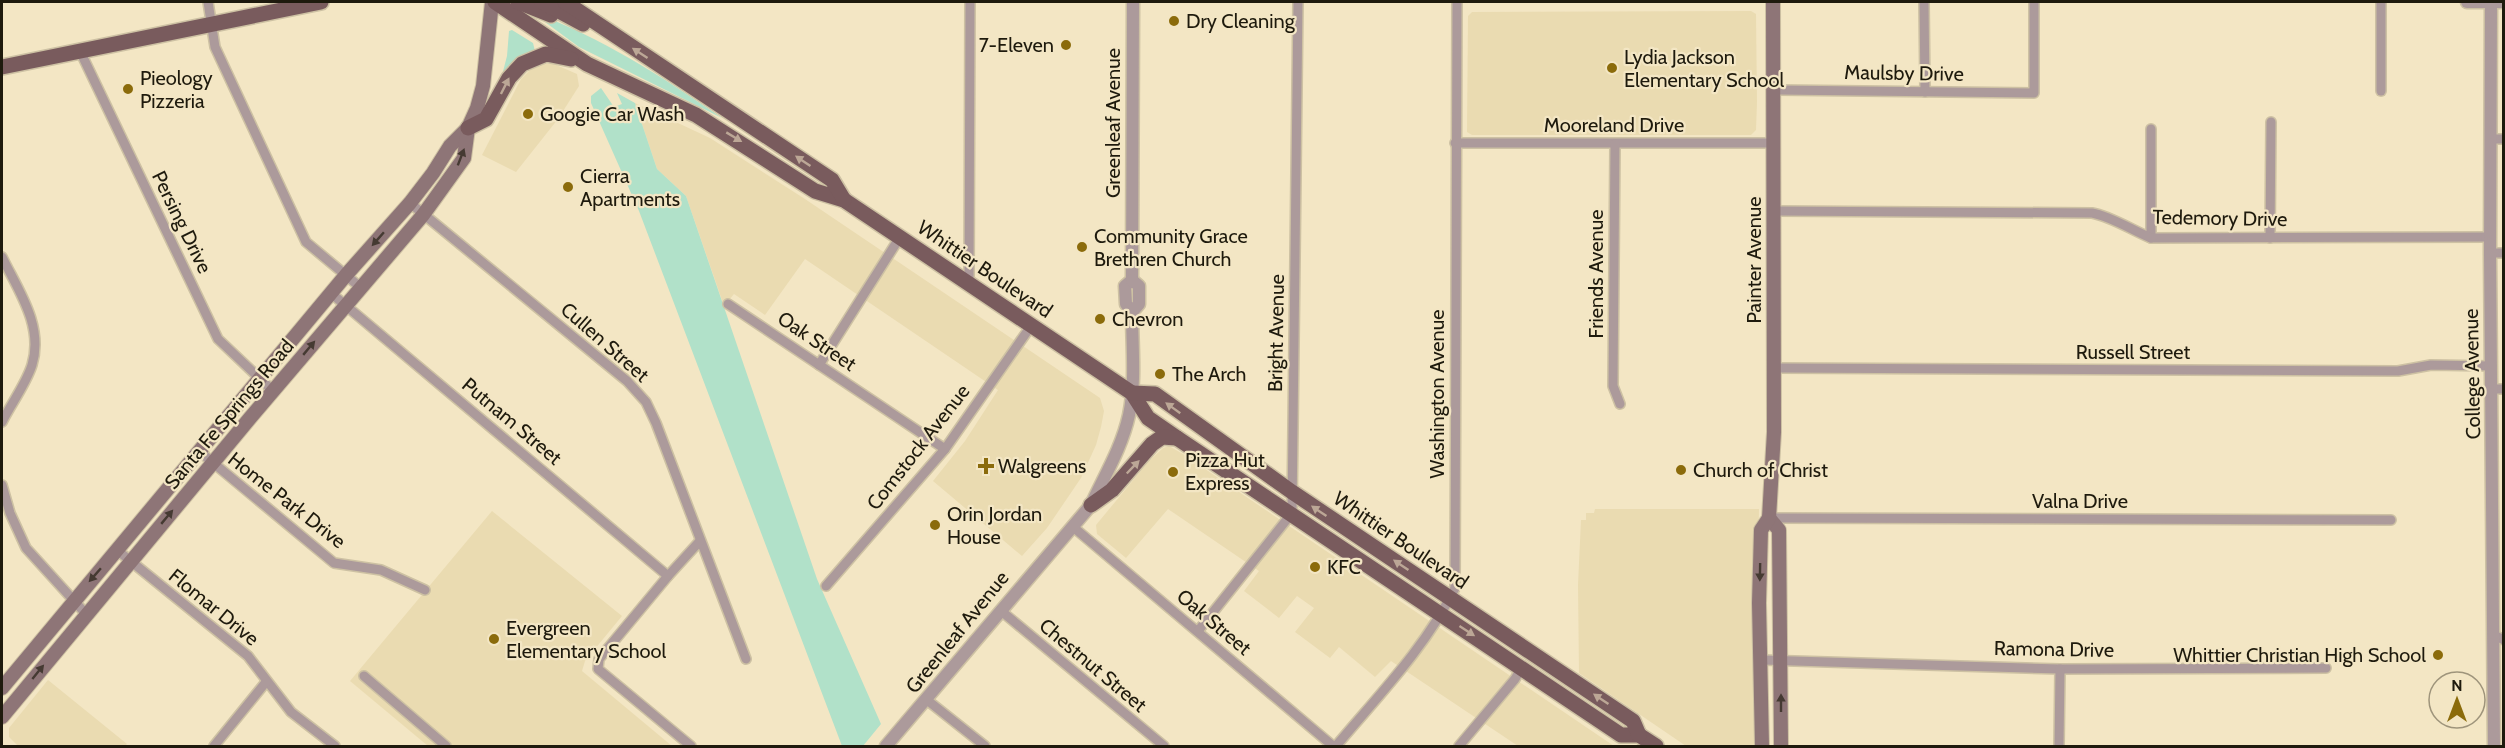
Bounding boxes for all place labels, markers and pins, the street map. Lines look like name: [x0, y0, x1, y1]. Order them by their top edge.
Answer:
place label: Dry Cleaning: [1186, 9, 1296, 33]
marker: Dry Cleaning: [1167, 14, 1181, 28]
place label: 7-Eleven: [979, 33, 1054, 57]
marker: 7-Eleven: [1059, 38, 1073, 52]
place label: Lydia Jackson Elementary School: [1624, 45, 1785, 92]
marker: Lydia Jackson Elementary School: [1605, 61, 1619, 75]
place label: Pieology Pizzeria: [140, 66, 212, 113]
marker: Pieology Pizzeria: [121, 82, 135, 96]
place label: Googie Car Wash: [540, 102, 684, 126]
marker: Googie Car Wash: [521, 107, 535, 121]
place label: Cierra Apartments: [580, 164, 680, 211]
marker: Cierra Apartments: [561, 180, 575, 194]
place label: Community Grace Brethren Church: [1094, 224, 1248, 271]
marker: Community Grace Brethren Church: [1075, 240, 1089, 254]
place label: Chevron: [1112, 307, 1183, 331]
marker: Chevron: [1093, 312, 1107, 326]
place label: The Arch: [1172, 362, 1246, 386]
marker: The Arch: [1153, 367, 1167, 381]
place label: Pizza Hut Express: [1185, 448, 1265, 495]
place label: Walgreens: [998, 454, 1086, 478]
place label: Church of Christ: [1693, 458, 1828, 482]
marker: Walgreens: [979, 459, 993, 473]
marker: Church of Christ: [1674, 463, 1688, 477]
marker: Pizza Hut Express: [1166, 465, 1180, 479]
place label: Orin Jordan House: [947, 502, 1042, 549]
marker: Orin Jordan House: [928, 518, 942, 532]
place label: KFC: [1327, 555, 1361, 579]
marker: KFC: [1308, 560, 1322, 574]
place label: Evergreen Elementary School: [506, 616, 667, 663]
marker: Evergreen Elementary School: [487, 632, 501, 646]
place label: Whittier Christian High School: [2173, 643, 2426, 667]
marker: Whittier Christian High School: [2431, 648, 2445, 662]

